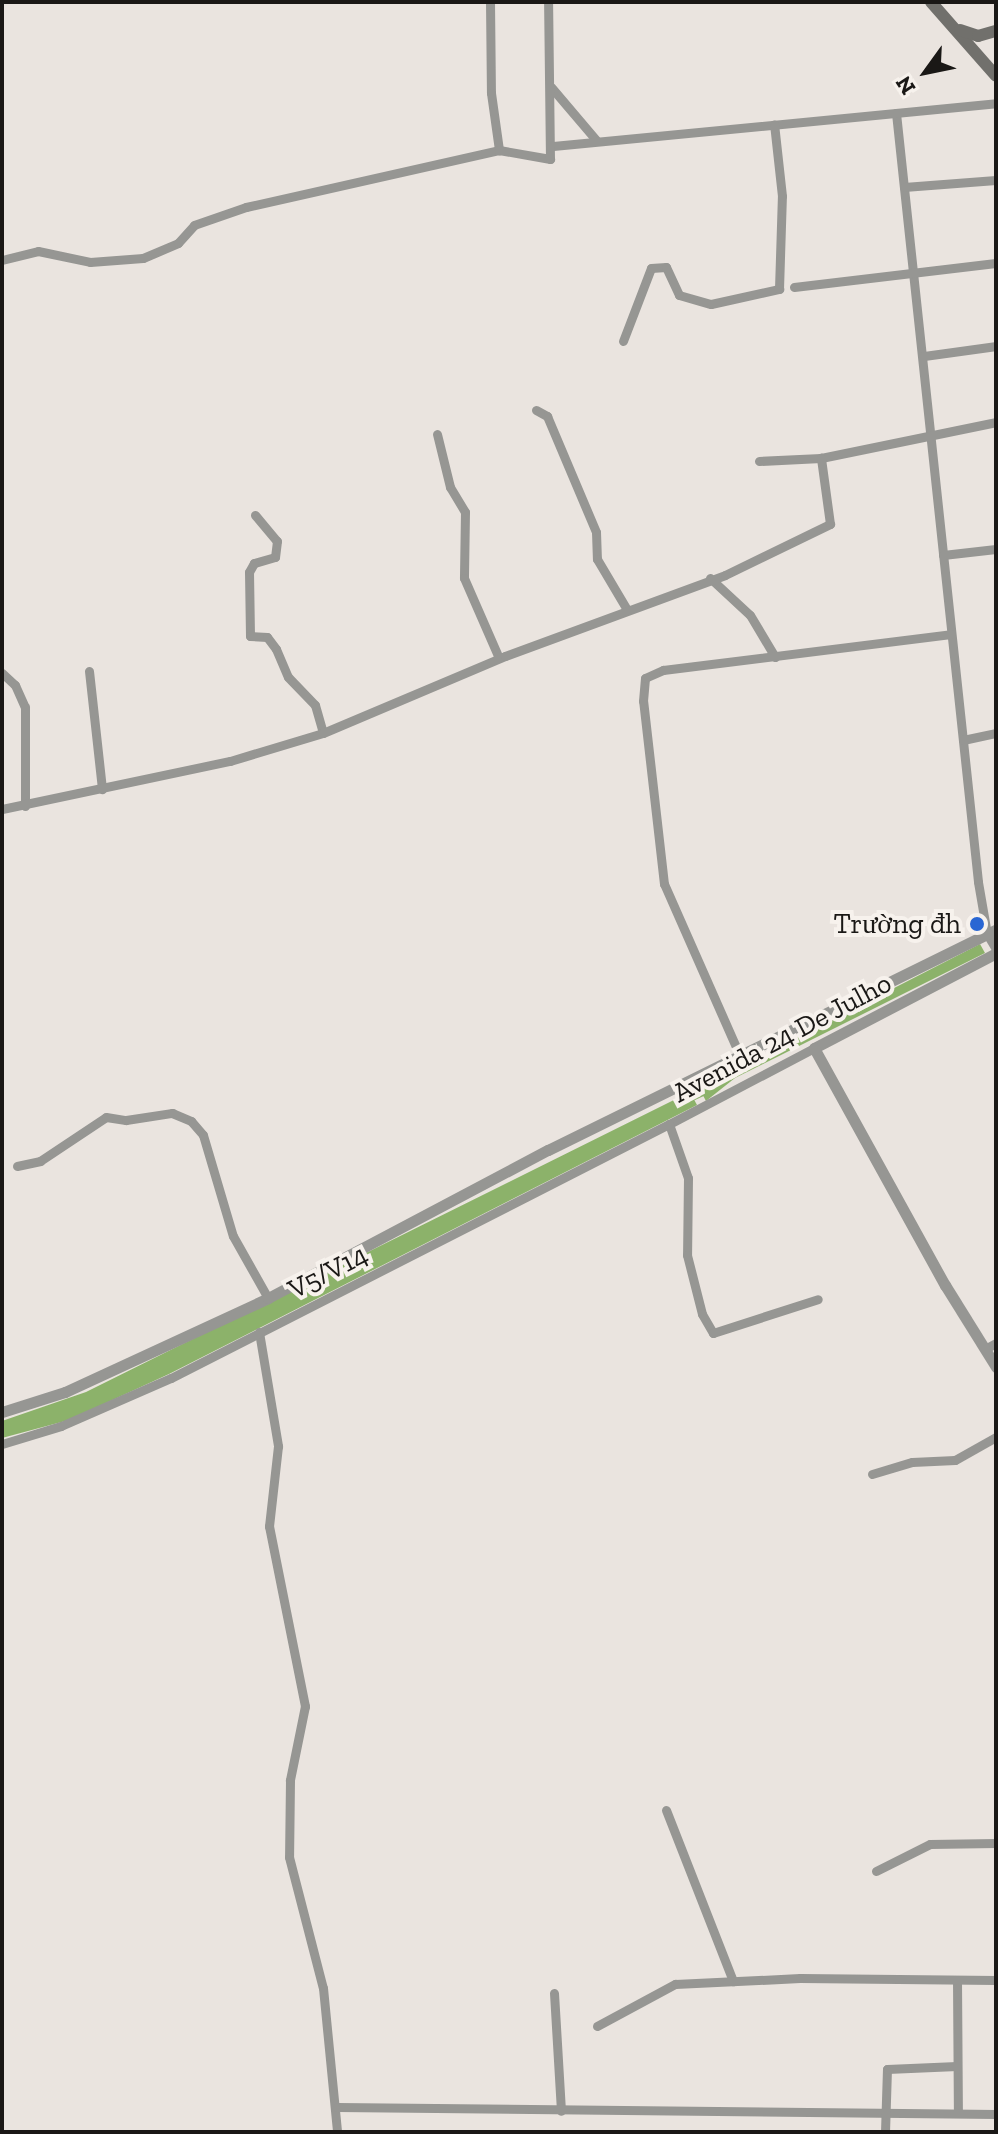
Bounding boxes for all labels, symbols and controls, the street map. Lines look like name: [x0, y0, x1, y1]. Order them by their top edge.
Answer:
north arrow: [886, 32, 966, 112]
text: N: [890, 71, 921, 100]
place label: Trường đh: [833, 907, 961, 941]
marker: Trường đh: [968, 915, 986, 933]
street label: Avenida 24 De Julho: [667, 966, 897, 1110]
street label: V5/V14: [283, 1238, 373, 1306]

